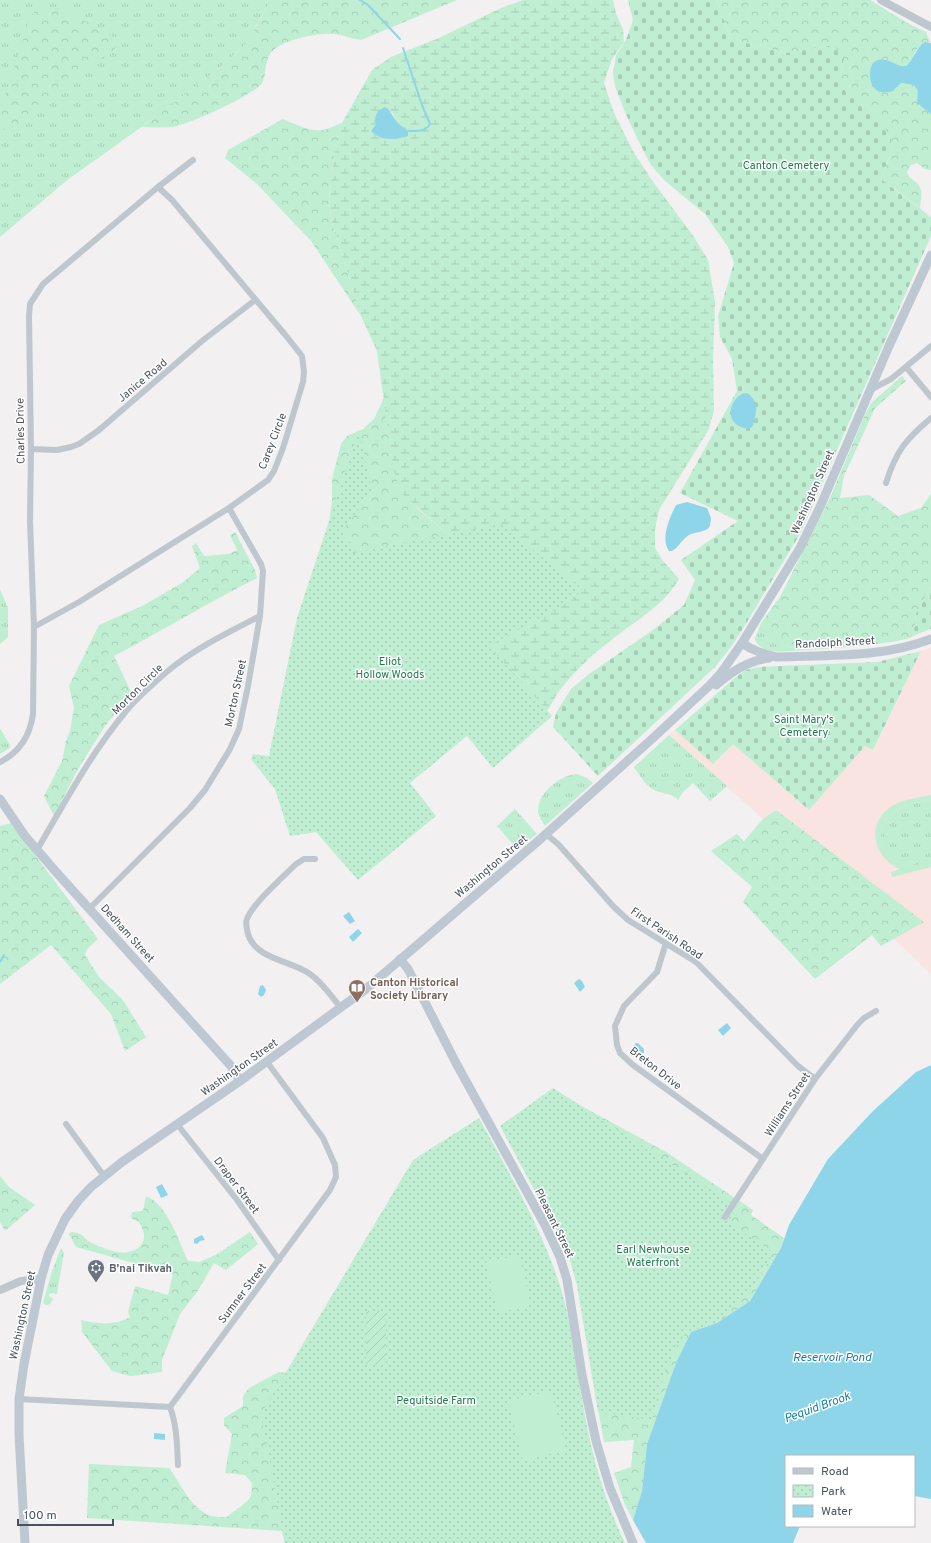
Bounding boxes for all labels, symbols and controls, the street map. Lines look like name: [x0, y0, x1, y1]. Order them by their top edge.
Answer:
park label: Canton Cemetery: [743, 159, 830, 173]
street label: Janice Road: [115, 356, 170, 406]
street label: Charles Drive: [13, 398, 29, 464]
street label: Carey Circle: [256, 411, 290, 472]
street label: Washington Street: [788, 448, 838, 537]
street label: Randolph Street: [795, 634, 875, 652]
park label: Eliot Hollow Woods: [356, 655, 424, 682]
street label: Morton Street: [222, 658, 250, 728]
street label: Morton Circle: [109, 661, 166, 718]
park label: Saint Mary's Cemetery: [774, 713, 834, 740]
street label: Washington Street: [452, 832, 531, 901]
street label: Dedham Street: [97, 901, 157, 966]
street label: First Parish Road: [628, 905, 705, 963]
place label: Canton Historical Society Library: [370, 976, 459, 1003]
library icon: Canton Historical Society Library: [347, 978, 367, 1003]
street label: Washington Street: [198, 1036, 281, 1100]
street label: Breton Drive: [627, 1044, 684, 1093]
street label: Williams Street: [762, 1070, 814, 1139]
street label: Draper Street: [210, 1155, 262, 1217]
street label: Pleasant Street: [531, 1186, 577, 1260]
park label: Earl Newhouse Waterfront: [616, 1243, 690, 1270]
synagogue icon: B'nai Tikvah: [86, 1258, 106, 1283]
street label: Sumner Street: [216, 1261, 270, 1327]
place label: B'nai Tikvah: [109, 1262, 172, 1276]
street label: Washington Street: [7, 1269, 39, 1361]
water label: Reservoir Pond: [793, 1350, 873, 1366]
water label: Pequid Brook: [782, 1388, 853, 1427]
park label: Pequitside Farm: [396, 1394, 476, 1408]
legend: [785, 1455, 915, 1527]
text: Road: [821, 1464, 849, 1480]
text: Park: [821, 1484, 846, 1500]
scale bar: [18, 1501, 113, 1527]
text: Water: [821, 1504, 853, 1520]
text: 100 m: [24, 1508, 57, 1524]

